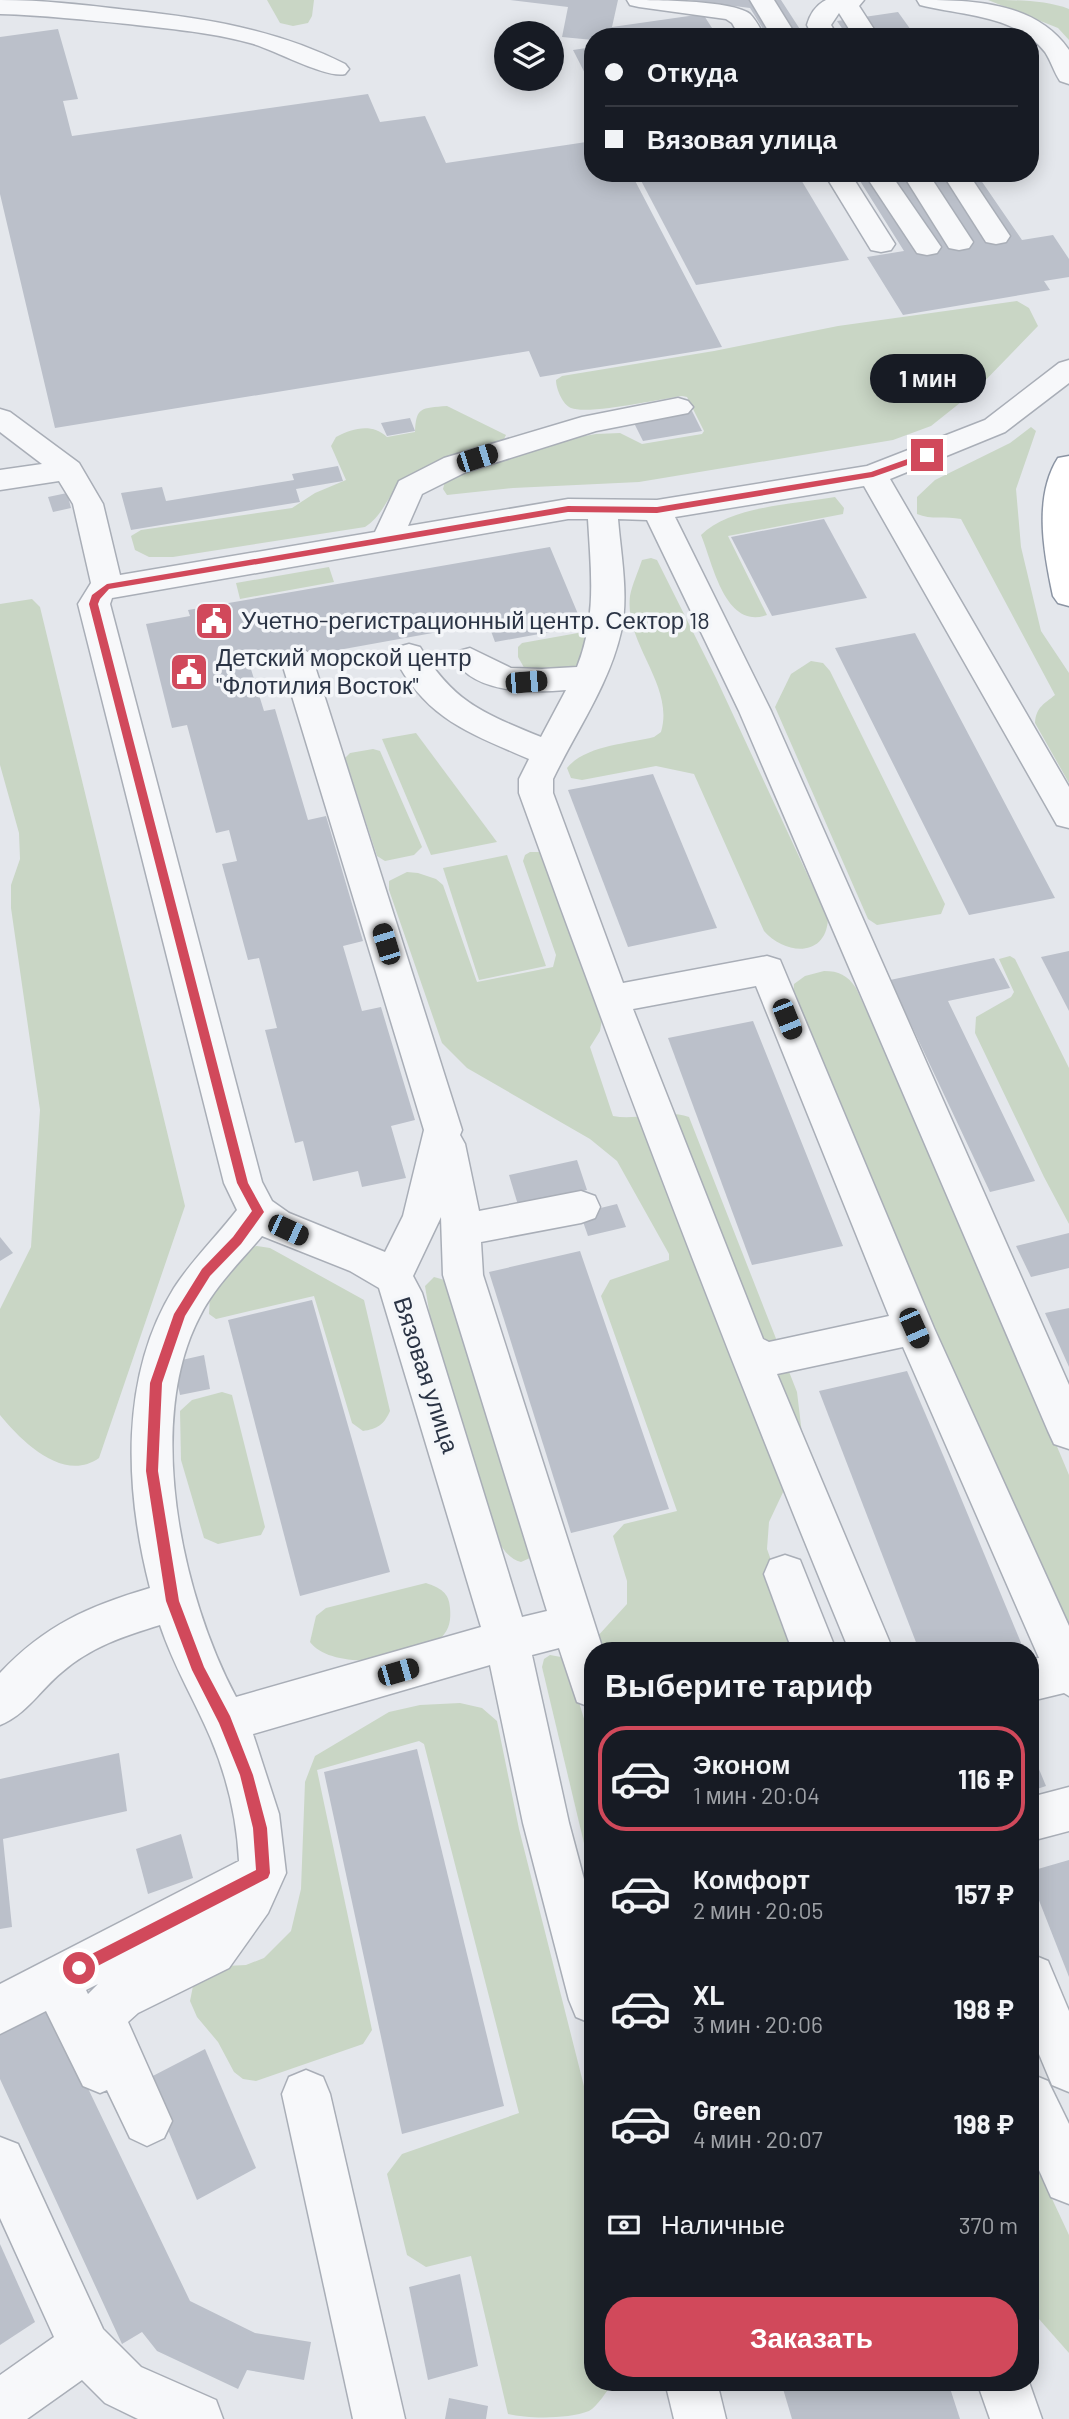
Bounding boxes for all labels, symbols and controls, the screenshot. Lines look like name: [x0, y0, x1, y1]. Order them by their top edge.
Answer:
map controls: [494, 21, 564, 91]
button: layers: [494, 21, 564, 91]
text: Откуда: [647, 56, 738, 87]
text: Вязовая улица: [647, 123, 837, 154]
callout: 1 мин: [869, 354, 985, 402]
text: 1 мин: [899, 364, 957, 392]
route end: [911, 439, 943, 471]
car: [454, 442, 501, 474]
public building icon: Учетно-регистрационный центр. Сектор 18: [193, 600, 235, 642]
place label: Учетно-регистрационный центр. Сектор 18: [241, 605, 710, 634]
place label: Детский морской центр "Флотилия Восток": [216, 642, 472, 699]
public building icon: Детский морской центр "Флотилия Восток": [168, 651, 210, 693]
car: [505, 670, 548, 694]
car: [370, 921, 403, 967]
car: [770, 996, 805, 1042]
car: [265, 1212, 312, 1248]
street label: Вязовая улица: [389, 1293, 467, 1457]
car: [896, 1305, 933, 1351]
car: [375, 1656, 422, 1688]
text: Выберите тариф: [605, 1665, 873, 1703]
icon: car: [609, 1747, 672, 1810]
text: Эконом: [693, 1748, 791, 1779]
text: 116 ₽: [958, 1763, 1014, 1794]
text: 1 мин · 20:04: [693, 1781, 820, 1809]
icon: car: [609, 1862, 672, 1925]
text: Комфорт: [693, 1863, 810, 1894]
text: 157 ₽: [954, 1878, 1014, 1909]
text: 2 мин · 20:05: [693, 1896, 823, 1924]
route start: [63, 1952, 95, 1984]
icon: car: [609, 1977, 672, 2040]
text: XL: [693, 1979, 724, 2010]
text: 198 ₽: [953, 1993, 1014, 2024]
text: 3 мин · 20:06: [693, 2010, 823, 2038]
icon: car: [609, 2092, 672, 2155]
text: Green: [693, 2094, 761, 2125]
text: 198 ₽: [953, 2108, 1014, 2139]
text: 4 мин · 20:07: [693, 2125, 823, 2153]
icon: cash: [605, 2206, 643, 2244]
text: Наличные: [661, 2208, 785, 2239]
text: 370 m: [959, 2211, 1018, 2239]
button: Заказать: [605, 2297, 1018, 2377]

